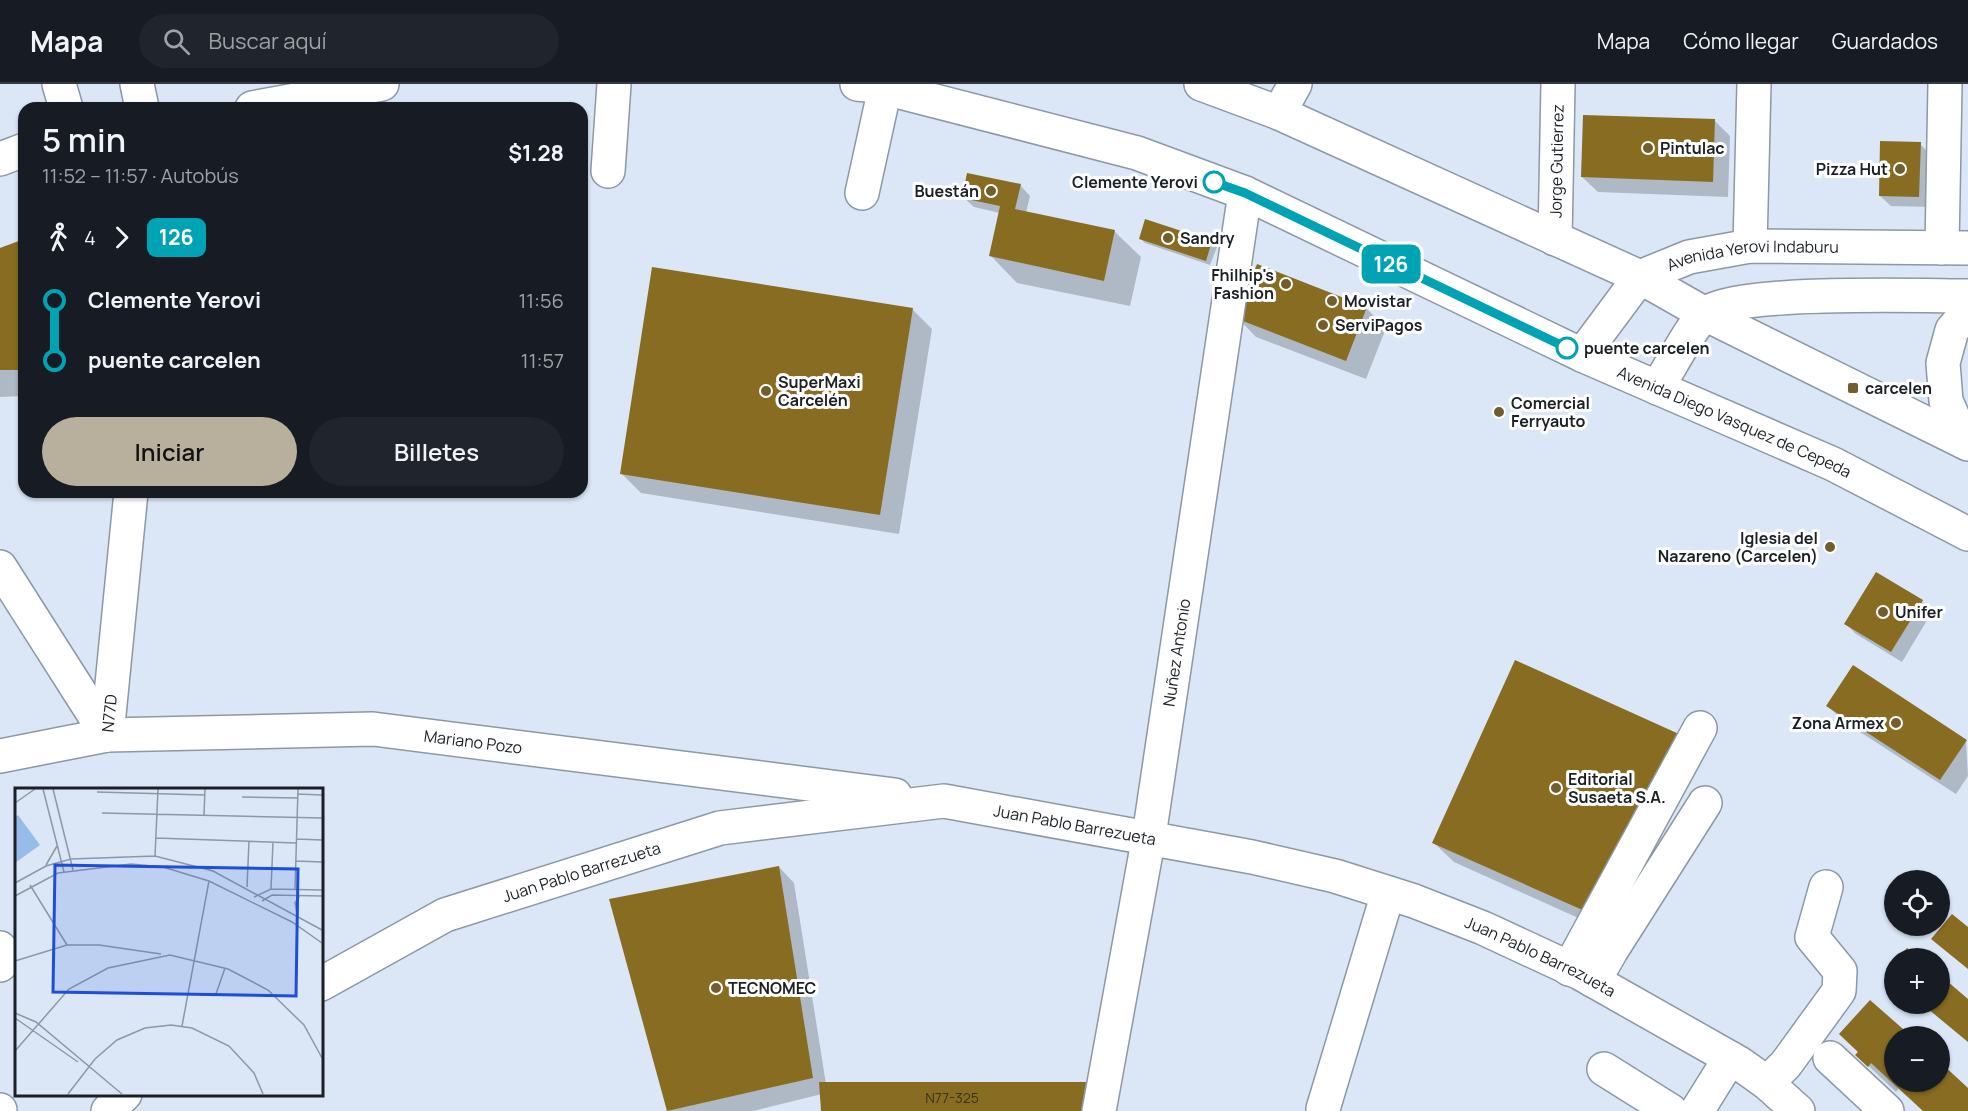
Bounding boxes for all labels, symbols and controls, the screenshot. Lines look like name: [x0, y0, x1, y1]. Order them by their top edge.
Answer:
search box: [139, 14, 559, 68]
text: Mapa: [30, 22, 103, 60]
icon: search: [160, 25, 193, 58]
text: Buscar aquí: [208, 26, 327, 56]
text: Mapa: [1597, 27, 1650, 55]
text: Cómo llegar: [1683, 27, 1799, 55]
text: Guardados: [1832, 27, 1938, 55]
street label: Jorge Gutierrez: [1544, 104, 1569, 218]
text: 5 min: [42, 117, 126, 162]
place label: Pintulac: [1660, 137, 1725, 159]
text: $1.28: [508, 138, 564, 168]
marker: Pintulac: [1641, 141, 1655, 155]
place label: Pizza Hut: [1816, 158, 1888, 180]
text: 11:52 – 11:57 · Autobús: [42, 162, 239, 189]
marker: Pizza Hut: [1893, 162, 1907, 176]
place label: Clemente Yerovi: [1072, 171, 1198, 193]
marker: Clemente Yerovi: [1203, 171, 1225, 193]
place label: Buestán: [914, 180, 979, 202]
marker: Buestán: [984, 184, 998, 198]
icon: walk: [42, 221, 75, 254]
icon: forward: [105, 221, 138, 254]
text: 126: [159, 223, 194, 251]
text: 4: [84, 224, 96, 251]
place label: Sandry: [1180, 227, 1235, 249]
marker: Sandry: [1161, 231, 1175, 245]
street label: Avenida Yerovi Indaburu: [1663, 235, 1839, 276]
line badge: 126: [1356, 244, 1426, 284]
text: 126: [1374, 250, 1408, 278]
place label: Fhilhip's Fashion: [1211, 264, 1274, 304]
marker: Fhilhip's Fashion: [1279, 277, 1293, 291]
text: Clemente Yerovi: [88, 285, 261, 315]
text: 11:56: [518, 287, 564, 314]
place label: Movistar: [1344, 290, 1412, 312]
marker: Movistar: [1325, 294, 1339, 308]
place label: ServiPagos: [1335, 314, 1423, 336]
marker: ServiPagos: [1316, 318, 1330, 332]
marker: puente carcelen: [1556, 337, 1578, 359]
place label: puente carcelen: [1584, 337, 1710, 359]
text: puente carcelen: [88, 345, 261, 375]
text: 11:57: [521, 347, 564, 374]
street label: Avenida Diego Vasquez de Cepeda: [1614, 361, 1855, 483]
place label: SuperMaxi Carcelén: [778, 371, 861, 411]
place label: carcelen: [1865, 377, 1932, 399]
marker: carcelen: [1846, 381, 1860, 395]
marker: SuperMaxi Carcelén: [759, 384, 773, 398]
place label: Comercial Ferryauto: [1511, 392, 1590, 432]
marker: Comercial Ferryauto: [1492, 405, 1506, 419]
button: Iniciar: [42, 417, 297, 486]
button: Billetes: [309, 417, 564, 486]
place label: Iglesia del Nazareno (Carcelen): [1658, 527, 1818, 567]
marker: Iglesia del Nazareno (Carcelen): [1823, 540, 1837, 554]
street label: Nuñez Antonio: [1157, 597, 1195, 708]
place label: Unifer: [1895, 601, 1943, 623]
marker: Unifer: [1876, 605, 1890, 619]
street label: N77D: [96, 693, 122, 733]
place label: Zona Armex: [1792, 712, 1884, 734]
marker: Zona Armex: [1889, 716, 1903, 730]
street label: Mariano Pozo: [423, 725, 524, 759]
place label: Editorial Susaeta S.A.: [1568, 768, 1666, 808]
marker: Editorial Susaeta S.A.: [1549, 781, 1563, 795]
inset map: [15, 788, 322, 1096]
street label: Juan Pablo Barrezueta: [992, 799, 1158, 850]
street label: Juan Pablo Barrezueta: [500, 837, 663, 907]
map controls: [1884, 870, 1950, 1092]
button: locate: [1884, 870, 1950, 936]
street label: Juan Pablo Barrezueta: [1462, 911, 1620, 1002]
button: +: [1884, 948, 1950, 1014]
place label: TECNOMEC: [728, 977, 817, 999]
marker: TECNOMEC: [709, 981, 723, 995]
button: −: [1884, 1026, 1950, 1092]
house number: N77-325: [925, 1088, 979, 1107]

